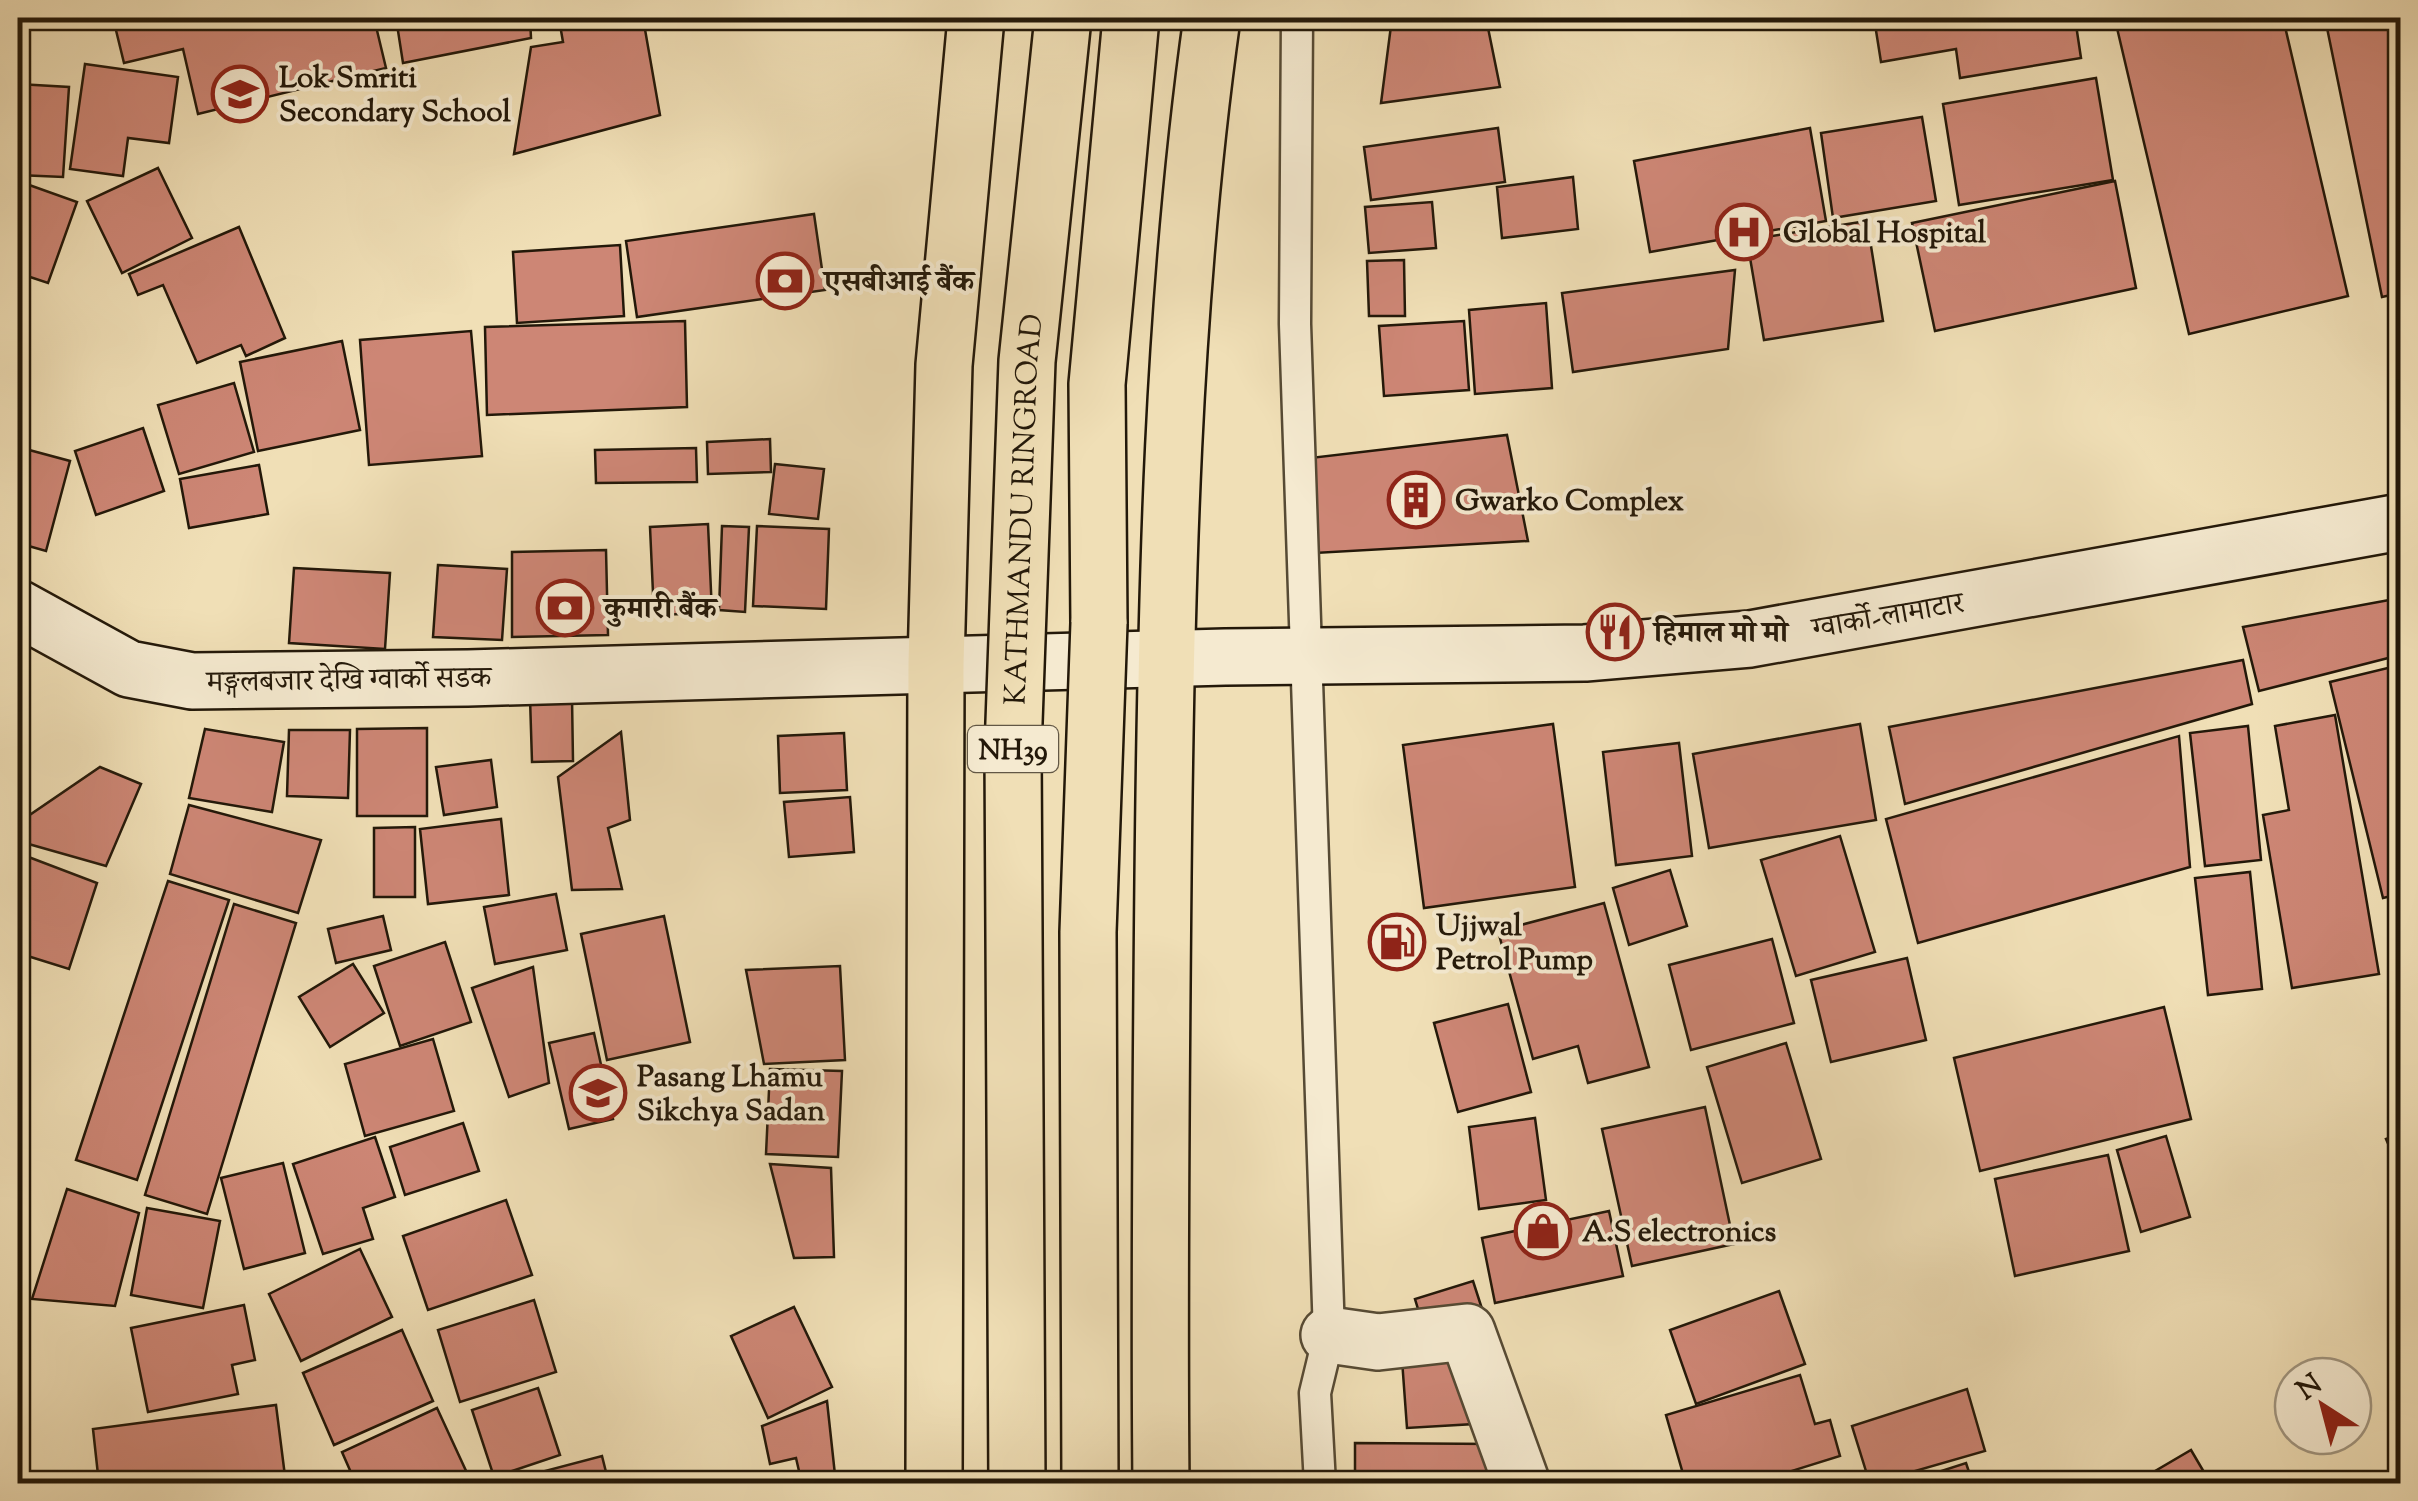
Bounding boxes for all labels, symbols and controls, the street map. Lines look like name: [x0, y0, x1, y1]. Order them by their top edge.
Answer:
place label: Lok Smriti Secondary School: [279, 58, 511, 135]
school or university icon: Lok Smriti Secondary School: [210, 64, 270, 124]
hospital icon: Global Hospital: [1714, 202, 1774, 262]
place label: Global Hospital: [1783, 213, 1987, 256]
bank icon: एसबीआई बैंक: [755, 251, 815, 311]
place label: एसबीआई बैंक: [822, 262, 976, 305]
street label: KATHMANDU RINGROAD: [996, 312, 1056, 706]
building icon: Gwarko Complex: [1386, 470, 1446, 530]
place label: Gwarko Complex: [1455, 481, 1685, 524]
bank icon: कुमारी बैंक: [535, 578, 595, 638]
street label: ग्वार्को-लामाटार: [1807, 583, 1969, 652]
place label: कुमारी बैंक: [602, 589, 718, 632]
restaurant icon: हिमाल मो मो: [1585, 602, 1645, 662]
place label: हिमाल मो मो: [1652, 613, 1790, 656]
street label: मङ्गलबजार देखि ग्वार्को सडक: [204, 657, 494, 706]
road number: NH39: [968, 726, 1058, 772]
place label: Ujjwal Petrol Pump: [1436, 906, 1593, 983]
fuel station icon: Ujjwal Petrol Pump: [1367, 912, 1427, 972]
place label: Pasang Lhamu Sikchya Sadan: [637, 1057, 825, 1134]
school or university icon: Pasang Lhamu Sikchya Sadan: [568, 1063, 628, 1123]
shop icon: A.S electronics: [1513, 1201, 1573, 1261]
place label: A.S electronics: [1582, 1212, 1777, 1255]
north arrow: [2273, 1356, 2373, 1456]
text: N: [2289, 1365, 2331, 1411]

